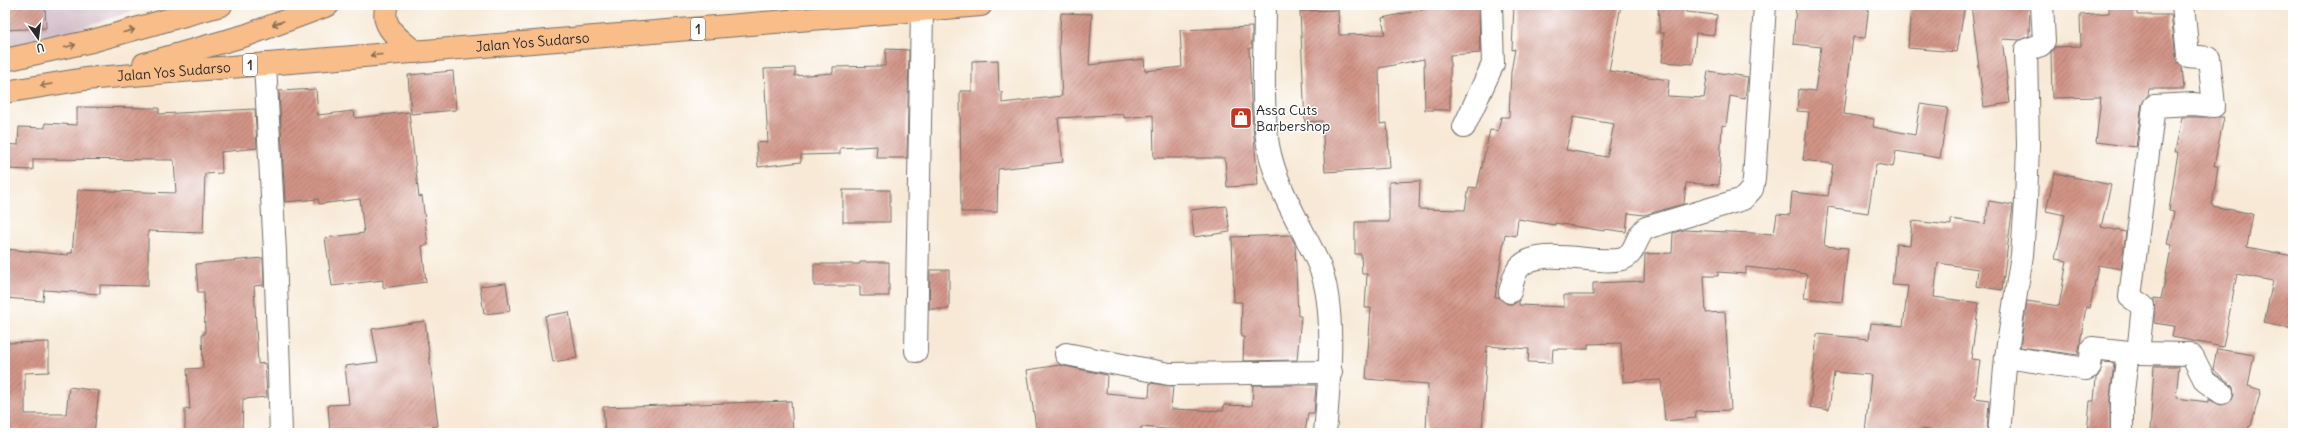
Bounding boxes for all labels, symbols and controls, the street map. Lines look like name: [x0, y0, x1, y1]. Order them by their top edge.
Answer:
north arrow: [18, 18, 58, 58]
road number: 1: [691, 18, 705, 40]
one-way arrow: [273, 20, 285, 28]
one-way arrow: [123, 27, 136, 34]
street label: Jalan Yos Sudarso: [475, 28, 590, 56]
text: U: [35, 40, 46, 55]
one-way arrow: [64, 42, 77, 50]
one-way arrow: [370, 51, 383, 58]
road number: 1: [243, 54, 257, 76]
street label: Jalan Yos Sudarso: [116, 58, 231, 85]
one-way arrow: [40, 81, 53, 89]
place label: Assa Cuts Barbershop: [1256, 101, 1330, 135]
shop icon: Assa Cuts Barbershop: [1228, 105, 1254, 131]

